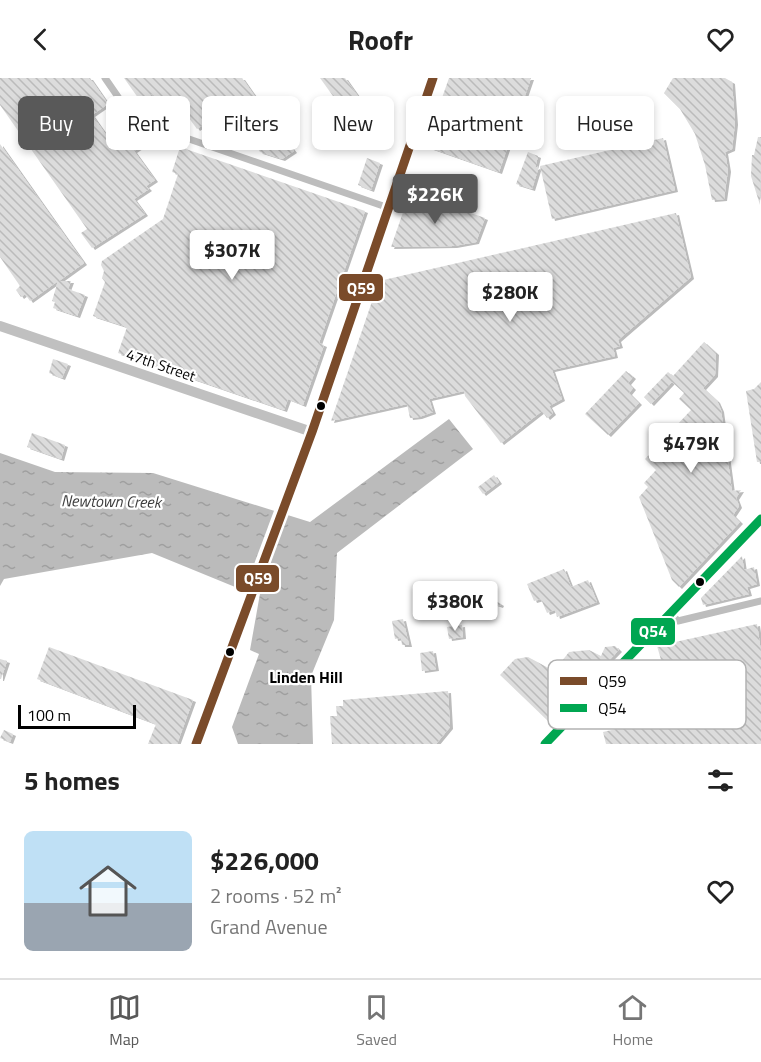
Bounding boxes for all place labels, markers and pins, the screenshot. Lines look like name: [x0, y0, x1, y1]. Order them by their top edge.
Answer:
pin: $226K: [393, 174, 477, 225]
pin: $307K: [190, 230, 274, 281]
pin: $280K: [468, 272, 552, 323]
unlabelled marker: [315, 400, 327, 412]
pin: $479K: [649, 423, 733, 474]
unlabelled marker: [694, 576, 706, 588]
pin: $380K: [413, 581, 497, 632]
unlabelled marker: [224, 646, 236, 658]

